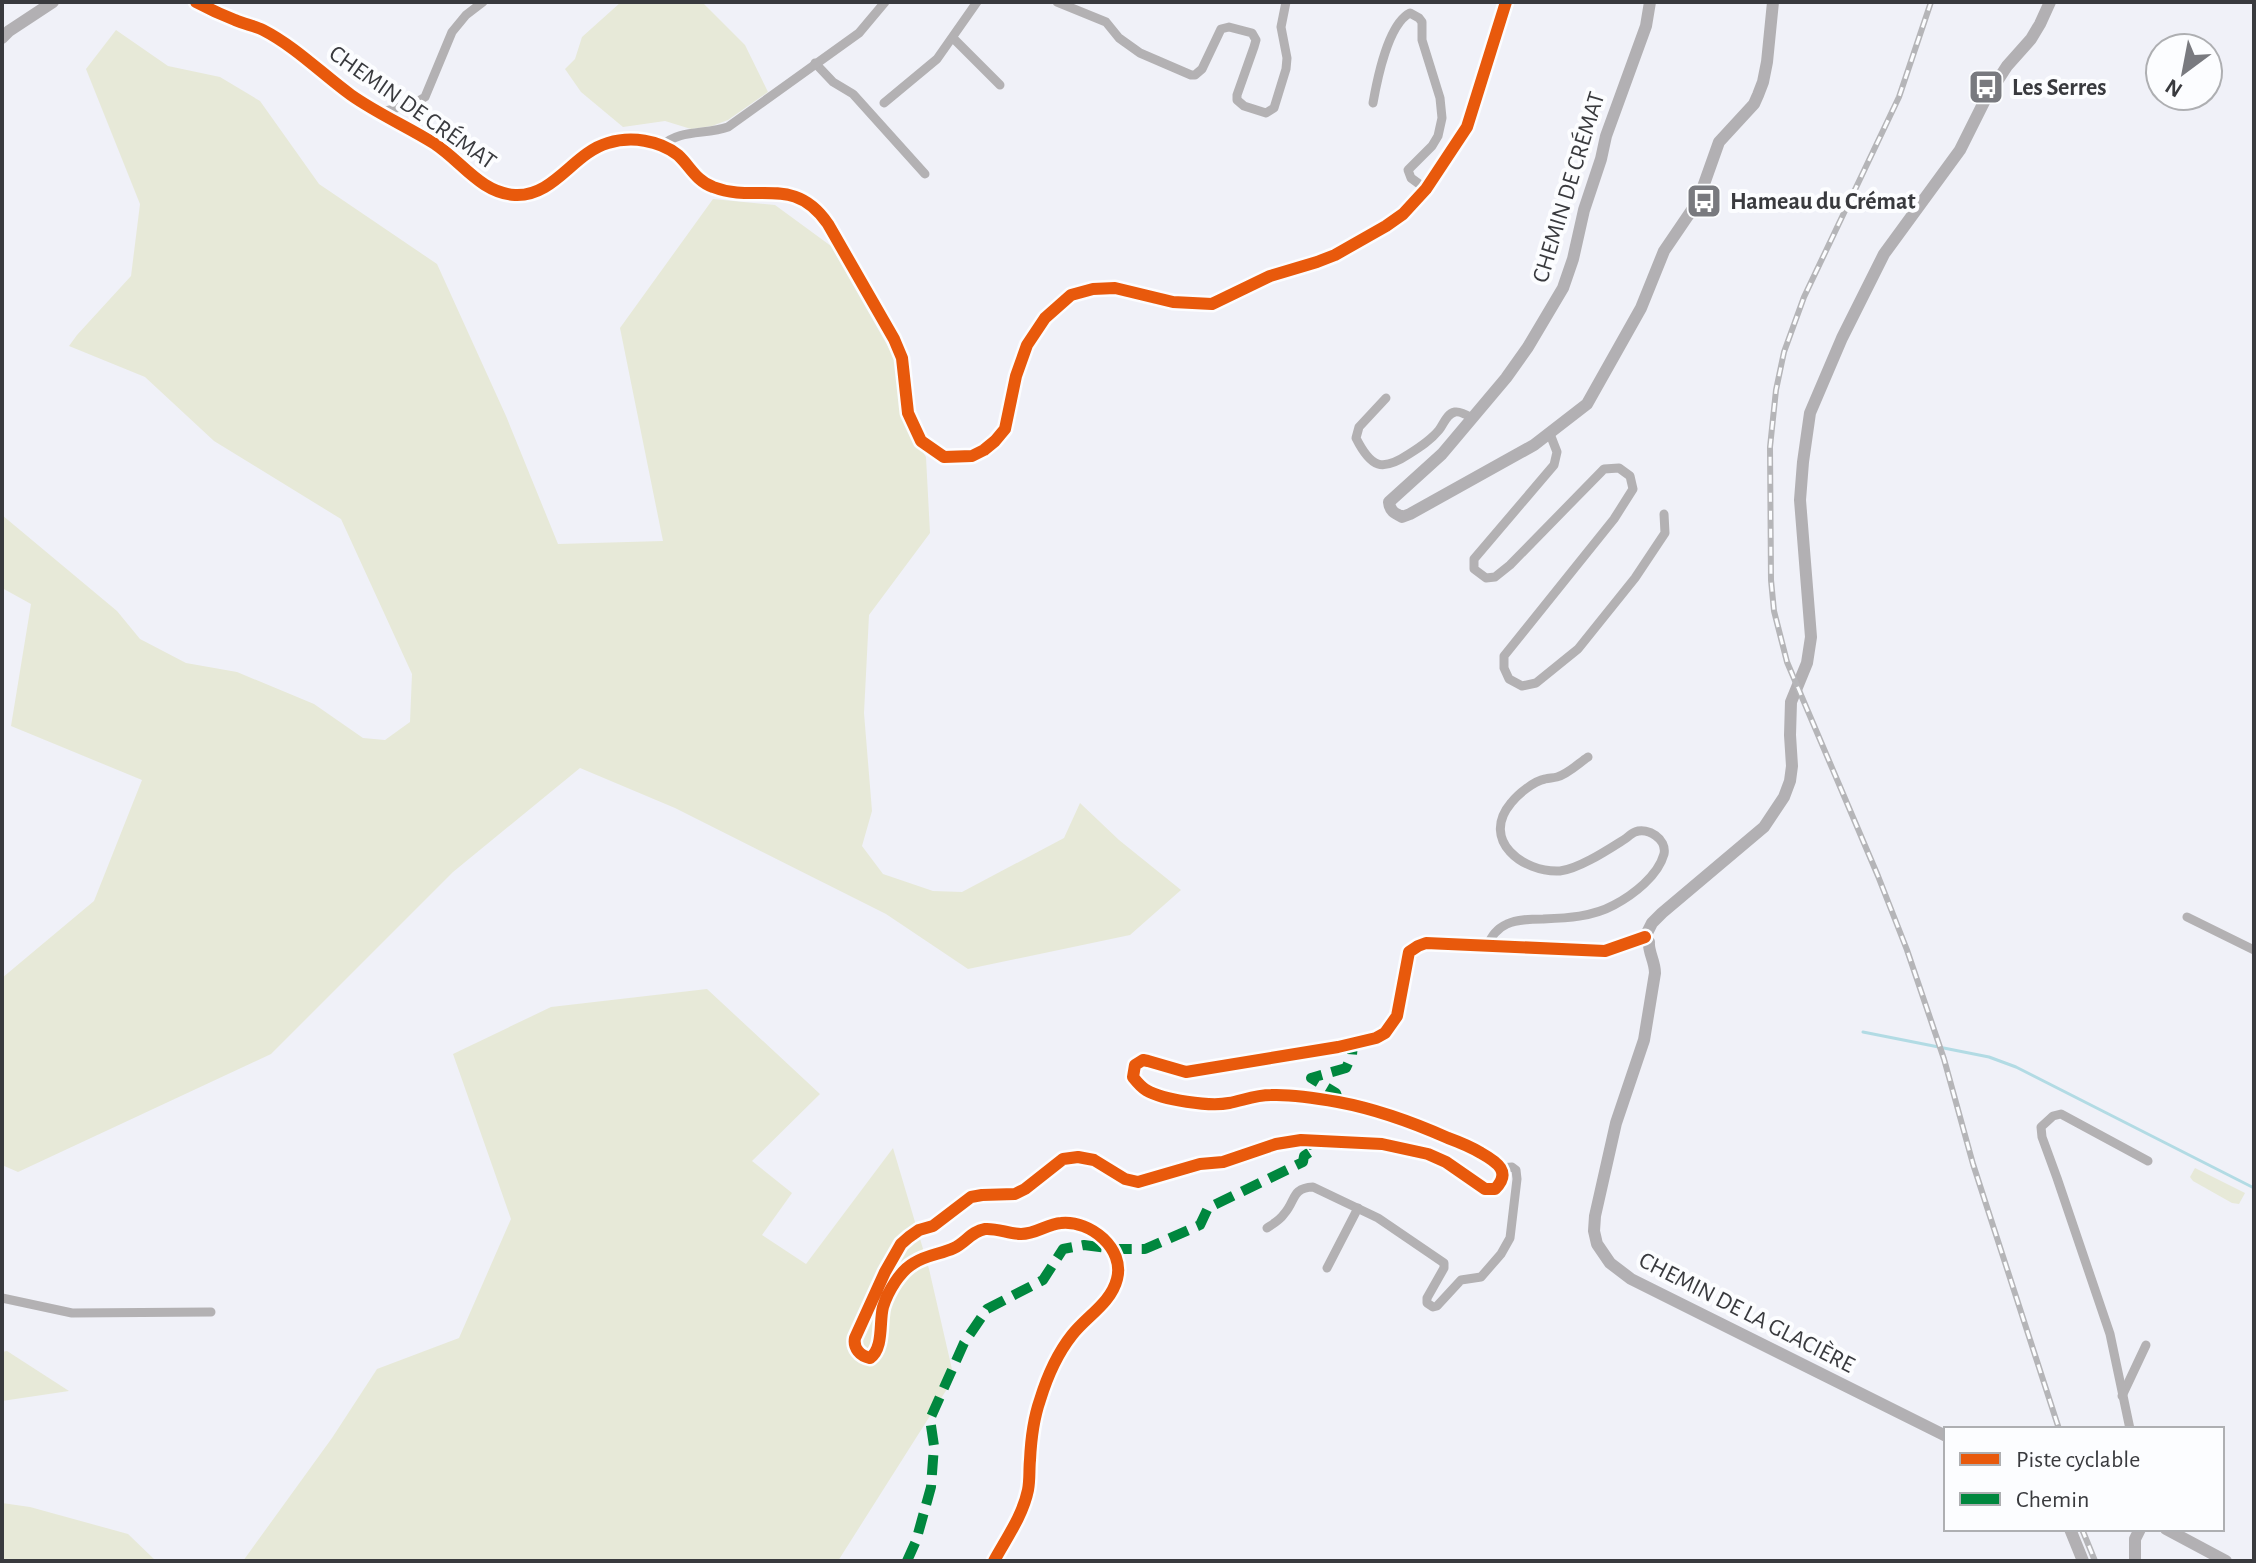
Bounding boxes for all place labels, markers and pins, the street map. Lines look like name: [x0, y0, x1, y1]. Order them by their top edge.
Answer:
bus stop icon: Les Serres: [1967, 68, 2005, 106]
place label: Les Serres: [2012, 76, 2107, 100]
bus stop icon: Hameau du Crémat: [1685, 182, 1723, 220]
place label: Hameau du Crémat: [1730, 190, 1916, 214]

